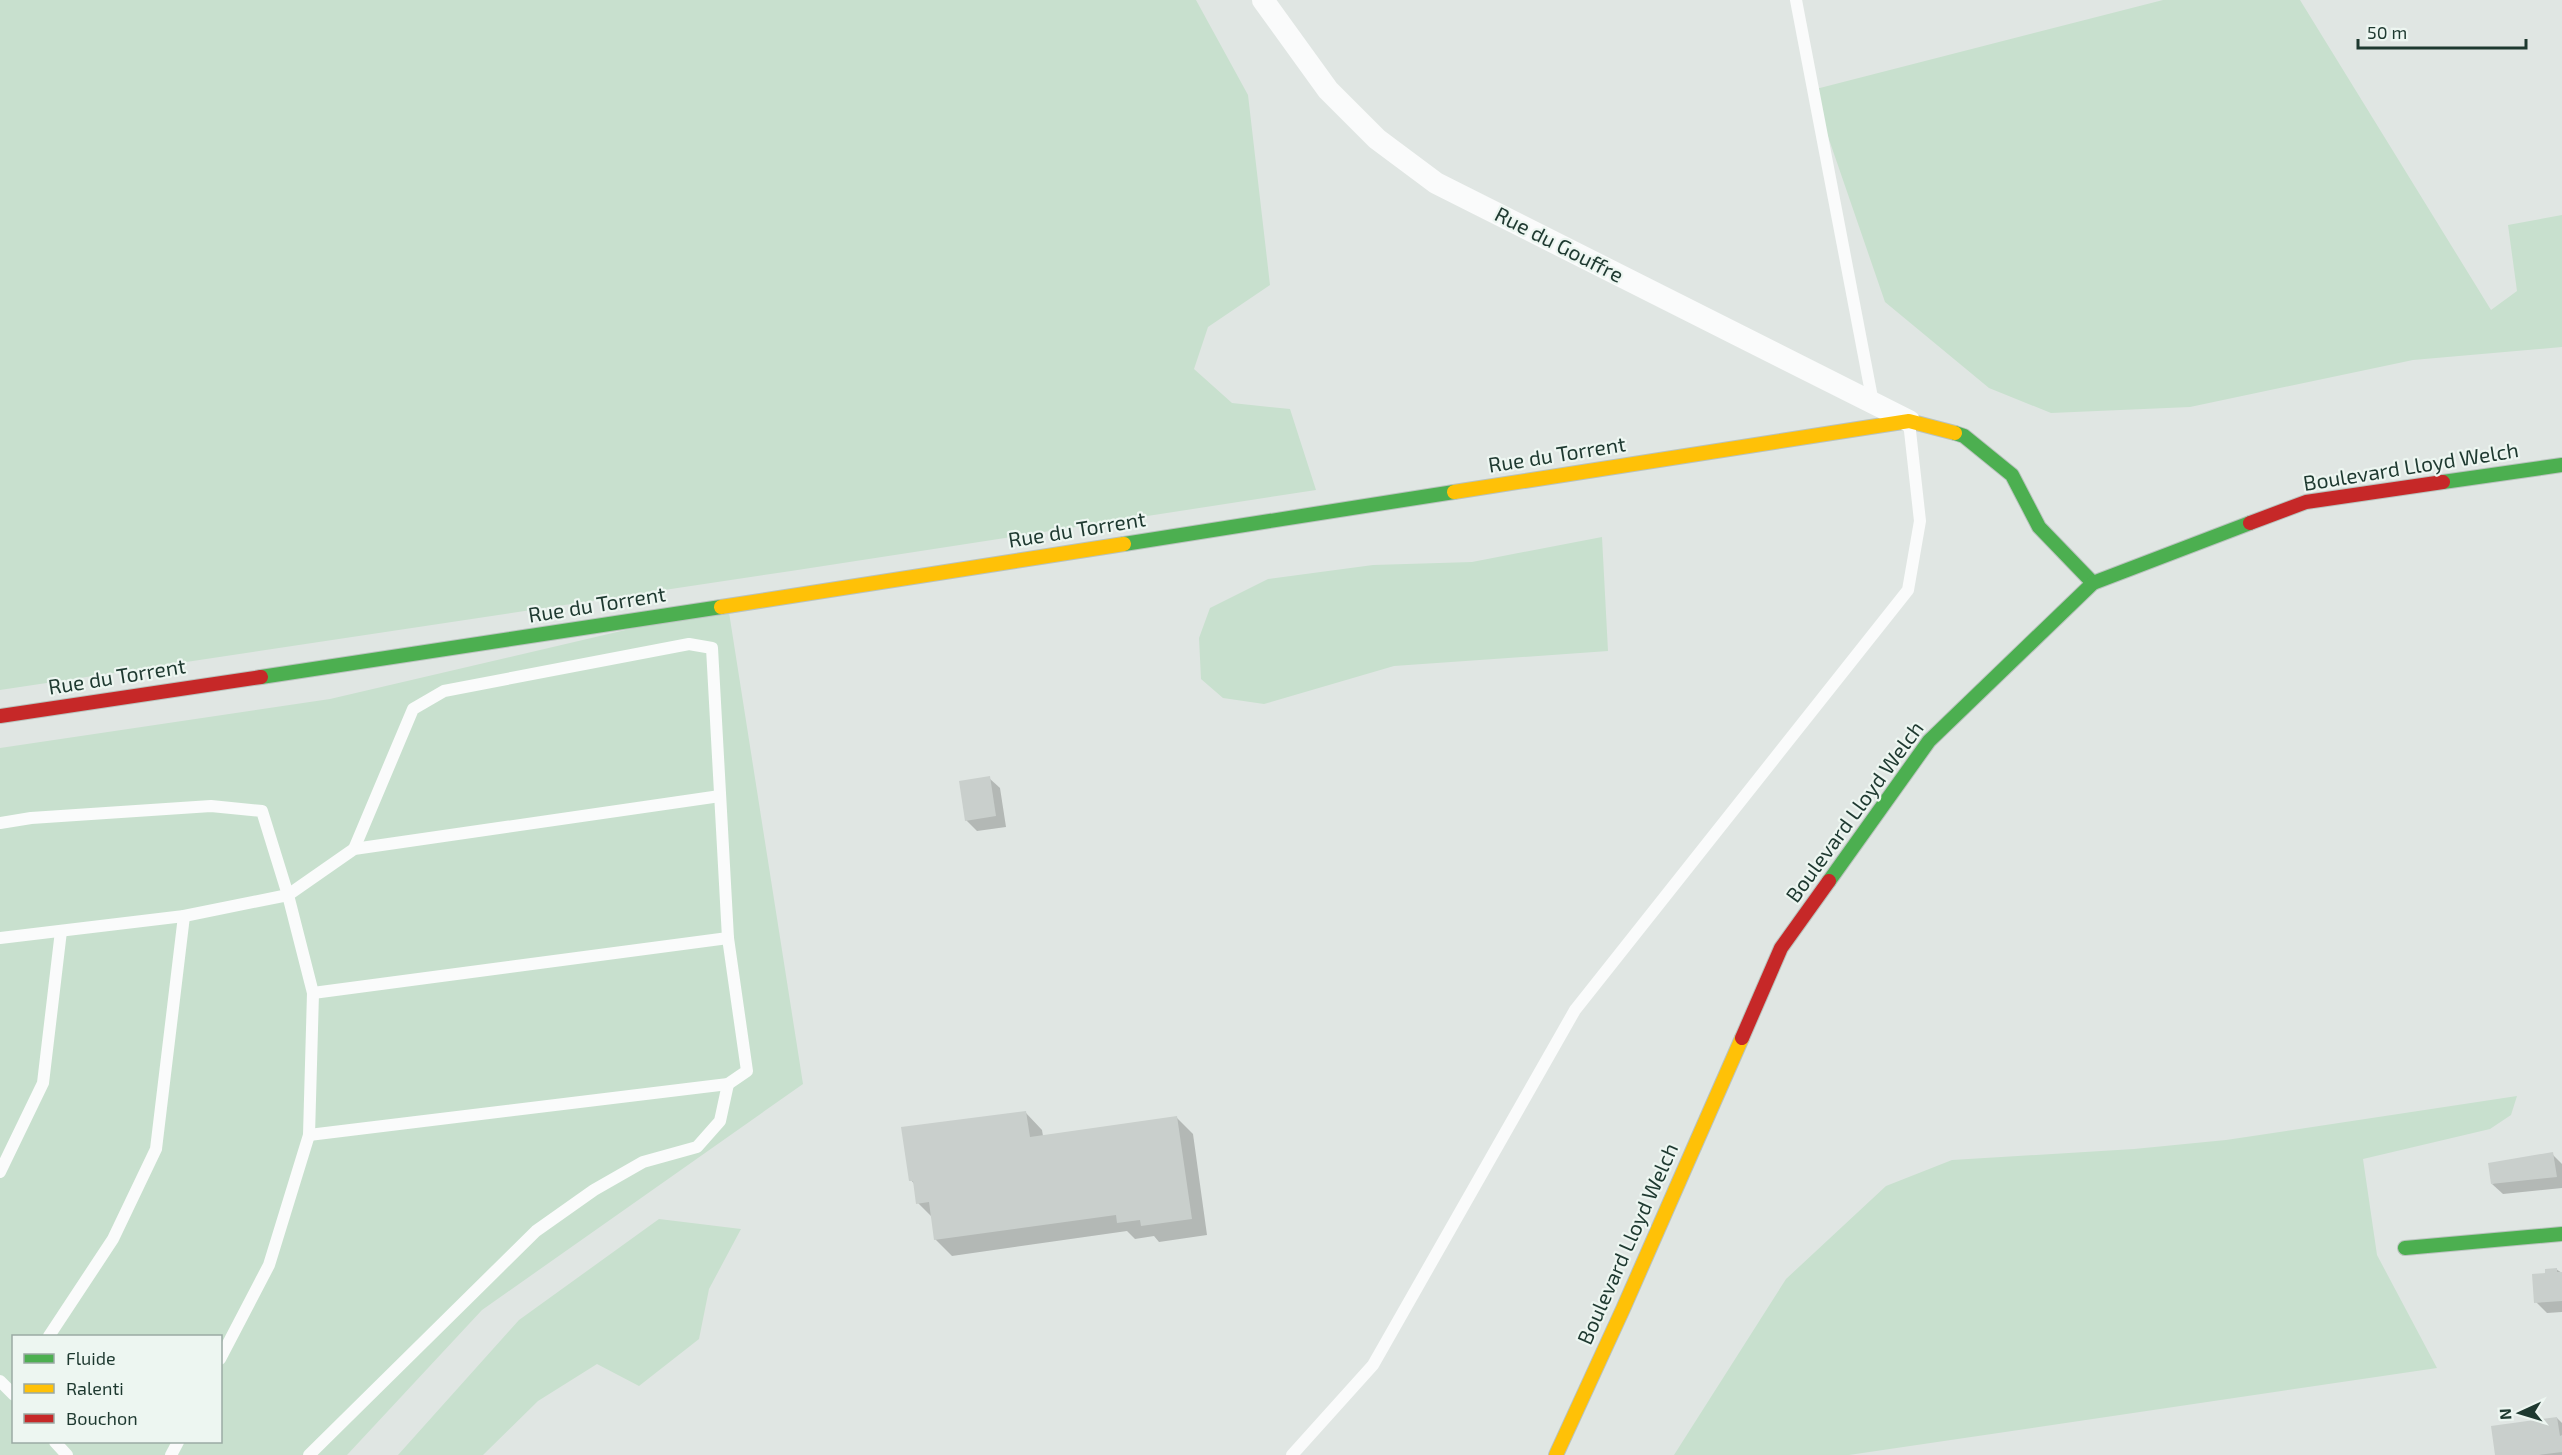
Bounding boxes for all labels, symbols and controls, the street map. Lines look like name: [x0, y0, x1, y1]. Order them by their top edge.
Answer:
scale bar: [2358, 12, 2526, 50]
text: 50 m: [2367, 21, 2407, 43]
street label: Rue du Gouffre: [1491, 201, 1628, 287]
street label: Rue du Torrent: [1486, 430, 1627, 477]
street label: Boulevard Lloyd Welch: [2301, 436, 2520, 495]
street label: Rue du Torrent: [1006, 505, 1147, 552]
street label: Rue du Torrent: [526, 580, 667, 627]
street label: Rue du Torrent: [46, 652, 187, 699]
street label: Boulevard Lloyd Welch: [1780, 716, 1928, 907]
street label: Boulevard Lloyd Welch: [1571, 1139, 1682, 1348]
legend: [12, 1335, 222, 1443]
text: Fluide: [66, 1347, 116, 1369]
text: Ralenti: [66, 1377, 124, 1399]
north arrow: [2490, 1383, 2550, 1443]
text: Bouchon: [66, 1407, 138, 1429]
text: N: [2495, 1408, 2514, 1421]

